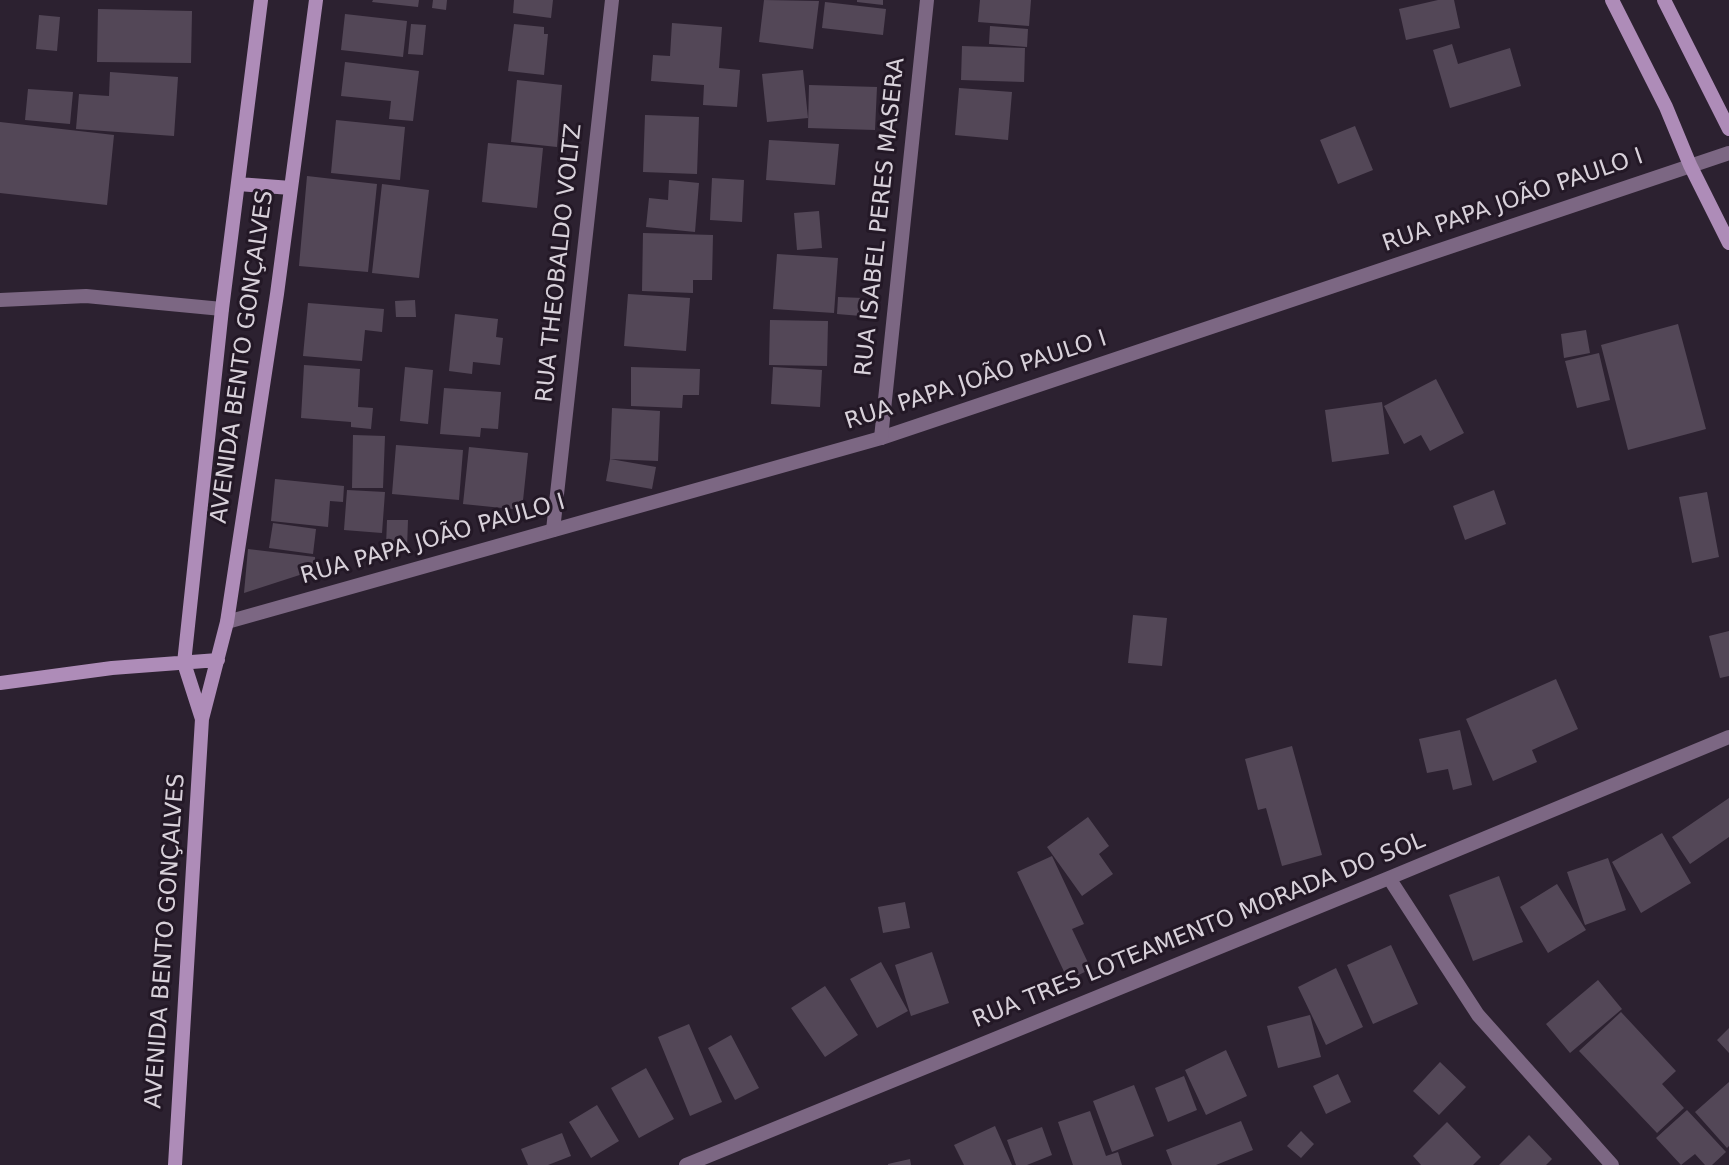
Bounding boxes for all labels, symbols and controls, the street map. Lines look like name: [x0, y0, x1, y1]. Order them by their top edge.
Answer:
street label: RUA ISABEL PERES MASERA: [851, 56, 911, 378]
street label: RUA THEOBALDO VOLTZ: [532, 122, 588, 404]
street label: RUA PAPA JOÃO PAULO I: [1379, 143, 1647, 259]
street label: AVENIDA BENTO GONÇALVES: [206, 189, 280, 525]
street label: RUA PAPA JOÃO PAULO I: [842, 326, 1110, 436]
street label: RUA PAPA JOÃO PAULO I: [298, 489, 568, 591]
street label: AVENIDA BENTO GONÇALVES: [141, 772, 191, 1110]
street label: RUA TRES LOTEAMENTO MORADA DO SOL: [969, 827, 1429, 1035]

